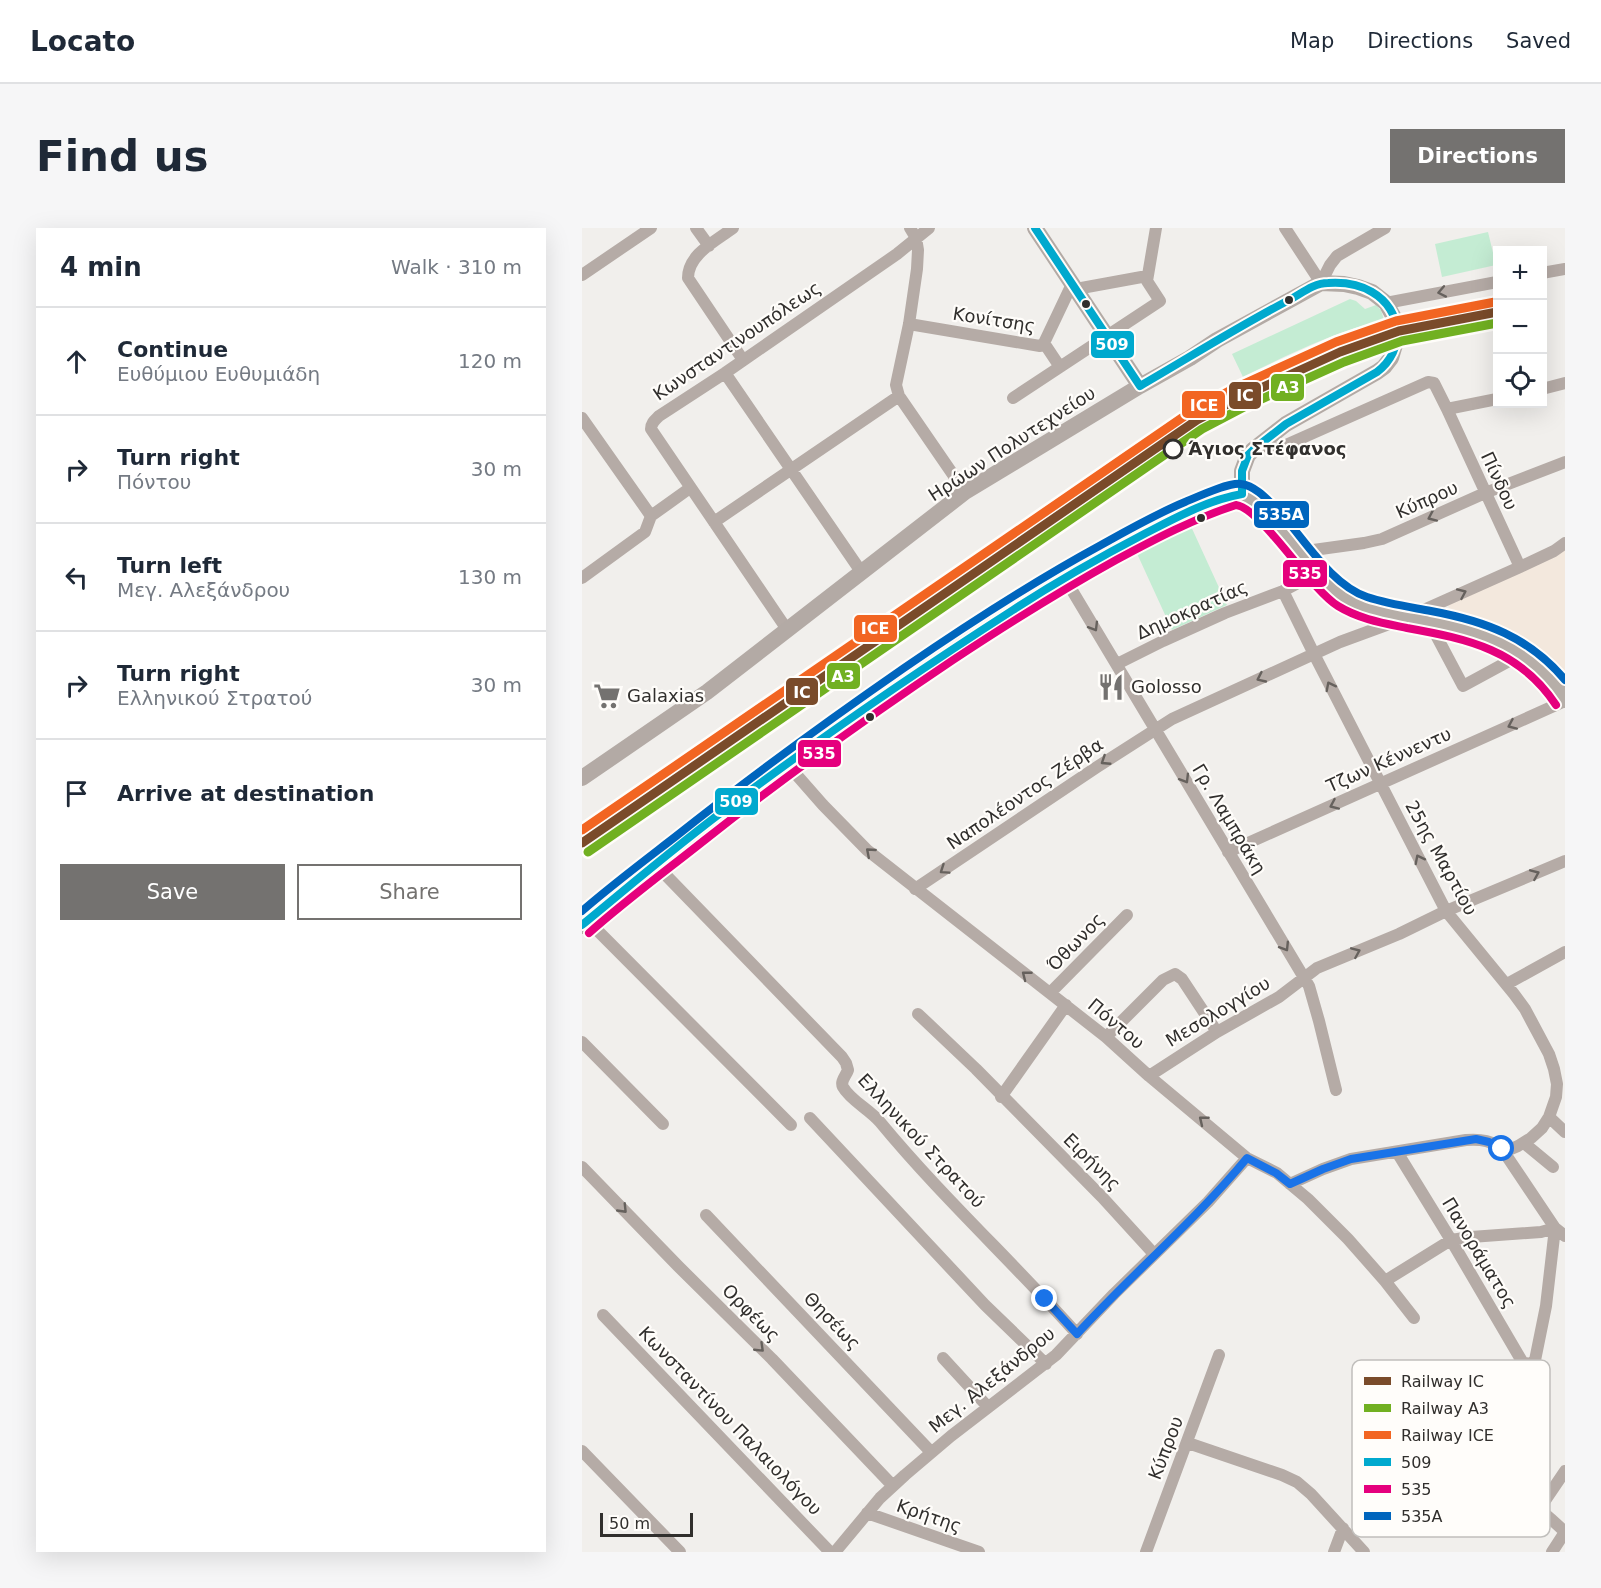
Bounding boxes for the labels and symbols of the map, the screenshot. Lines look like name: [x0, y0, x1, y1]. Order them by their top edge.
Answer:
street label: Κωνσταντινουπόλεως: [649, 277, 824, 404]
one-way arrow: [1437, 285, 1447, 298]
unlabelled marker: [1283, 294, 1295, 306]
unlabelled marker: [1080, 298, 1092, 310]
street label: Κονίτσης: [951, 303, 1037, 336]
line badge: 509: [1090, 330, 1135, 359]
text: 509: [1095, 335, 1129, 354]
line badge: A3: [1270, 373, 1305, 402]
text: A3: [1276, 378, 1300, 397]
line badge: IC: [1228, 381, 1262, 410]
street label: Ηρώων Πολυτεχνείου: [924, 382, 1099, 505]
text: IC: [1236, 386, 1254, 405]
line badge: ICE: [1181, 390, 1226, 419]
text: ICE: [1190, 396, 1218, 415]
place label: Άγιος Στέφανος: [1188, 438, 1346, 459]
marker: Άγιος Στέφανος: [1163, 439, 1183, 459]
street label: Πίνδου: [1477, 448, 1522, 513]
street label: Κύπρου: [1392, 477, 1461, 523]
line badge: 535A: [1253, 500, 1310, 529]
text: 535A: [1258, 505, 1305, 524]
one-way arrow: [1427, 510, 1438, 522]
unlabelled marker: [1195, 512, 1207, 524]
line badge: 535: [1282, 559, 1328, 588]
text: 535: [1288, 564, 1322, 583]
street label: Δημοκρατίας: [1133, 576, 1251, 643]
one-way arrow: [1455, 588, 1466, 600]
line badge: ICE: [853, 614, 898, 643]
text: ICE: [861, 619, 889, 638]
one-way arrow: [1087, 621, 1099, 631]
line badge: A3: [826, 662, 861, 690]
text: A3: [831, 667, 855, 686]
one-way arrow: [1256, 671, 1267, 683]
restaurant icon: Golosso: [1096, 672, 1126, 702]
place label: Golosso: [1131, 676, 1202, 697]
line badge: IC: [785, 677, 819, 706]
supermarket icon: Galaxias: [592, 681, 622, 711]
one-way arrow: [1326, 681, 1337, 692]
text: IC: [793, 683, 811, 702]
place label: Galaxias: [627, 685, 704, 706]
unlabelled marker: [864, 711, 876, 723]
one-way arrow: [1507, 718, 1518, 730]
street label: Τζων Κέννεντυ: [1322, 723, 1454, 797]
street label: Ναπολέοντος Ζέρβα: [943, 734, 1107, 854]
line badge: 535: [797, 739, 842, 768]
text: 535: [802, 744, 836, 763]
one-way arrow: [1101, 754, 1112, 765]
street label: Γρ. Λαμπράκη: [1188, 760, 1271, 878]
one-way arrow: [1177, 773, 1189, 784]
line badge: 509: [714, 787, 759, 816]
text: 509: [719, 792, 753, 811]
street label: 25ης Μαρτίου: [1401, 797, 1482, 919]
one-way arrow: [1329, 798, 1340, 810]
one-way arrow: [866, 848, 876, 859]
one-way arrow: [1415, 855, 1426, 866]
one-way arrow: [939, 862, 950, 873]
one-way arrow: [1528, 869, 1539, 881]
street label: Όθωνος: [1042, 908, 1108, 976]
one-way arrow: [1277, 941, 1289, 951]
one-way arrow: [1350, 947, 1361, 959]
one-way arrow: [1022, 971, 1033, 982]
street label: Μεσολογγίου: [1162, 972, 1274, 1051]
street label: Πόντου: [1084, 994, 1149, 1053]
street label: Ελληνικού Στρατού: [854, 1069, 989, 1212]
one-way arrow: [1199, 1117, 1210, 1128]
street label: Ειρήνης: [1059, 1129, 1125, 1195]
route start: [1488, 1135, 1514, 1161]
street label: Πανοράματος: [1438, 1194, 1521, 1312]
one-way arrow: [615, 1202, 626, 1213]
street label: Ορφέως: [718, 1279, 785, 1346]
route end: [1031, 1285, 1057, 1311]
street label: Θησέως: [800, 1287, 865, 1354]
street label: Κωνσταντίνου Παλαιολόγου: [635, 1322, 826, 1519]
street label: Μεγ. Αλεξάνδρου: [925, 1322, 1059, 1437]
one-way arrow: [753, 1340, 764, 1351]
legend: [1352, 1360, 1550, 1537]
text: Railway IC: [1401, 1372, 1484, 1391]
text: Railway A3: [1401, 1399, 1489, 1418]
street label: Κύπρου: [1144, 1413, 1187, 1482]
text: Railway ICE: [1401, 1426, 1494, 1445]
text: 509: [1401, 1453, 1432, 1472]
text: 535: [1401, 1480, 1432, 1499]
street label: Κρήτης: [894, 1495, 964, 1536]
text: 535A: [1401, 1507, 1443, 1526]
scale bar: [600, 1510, 693, 1538]

